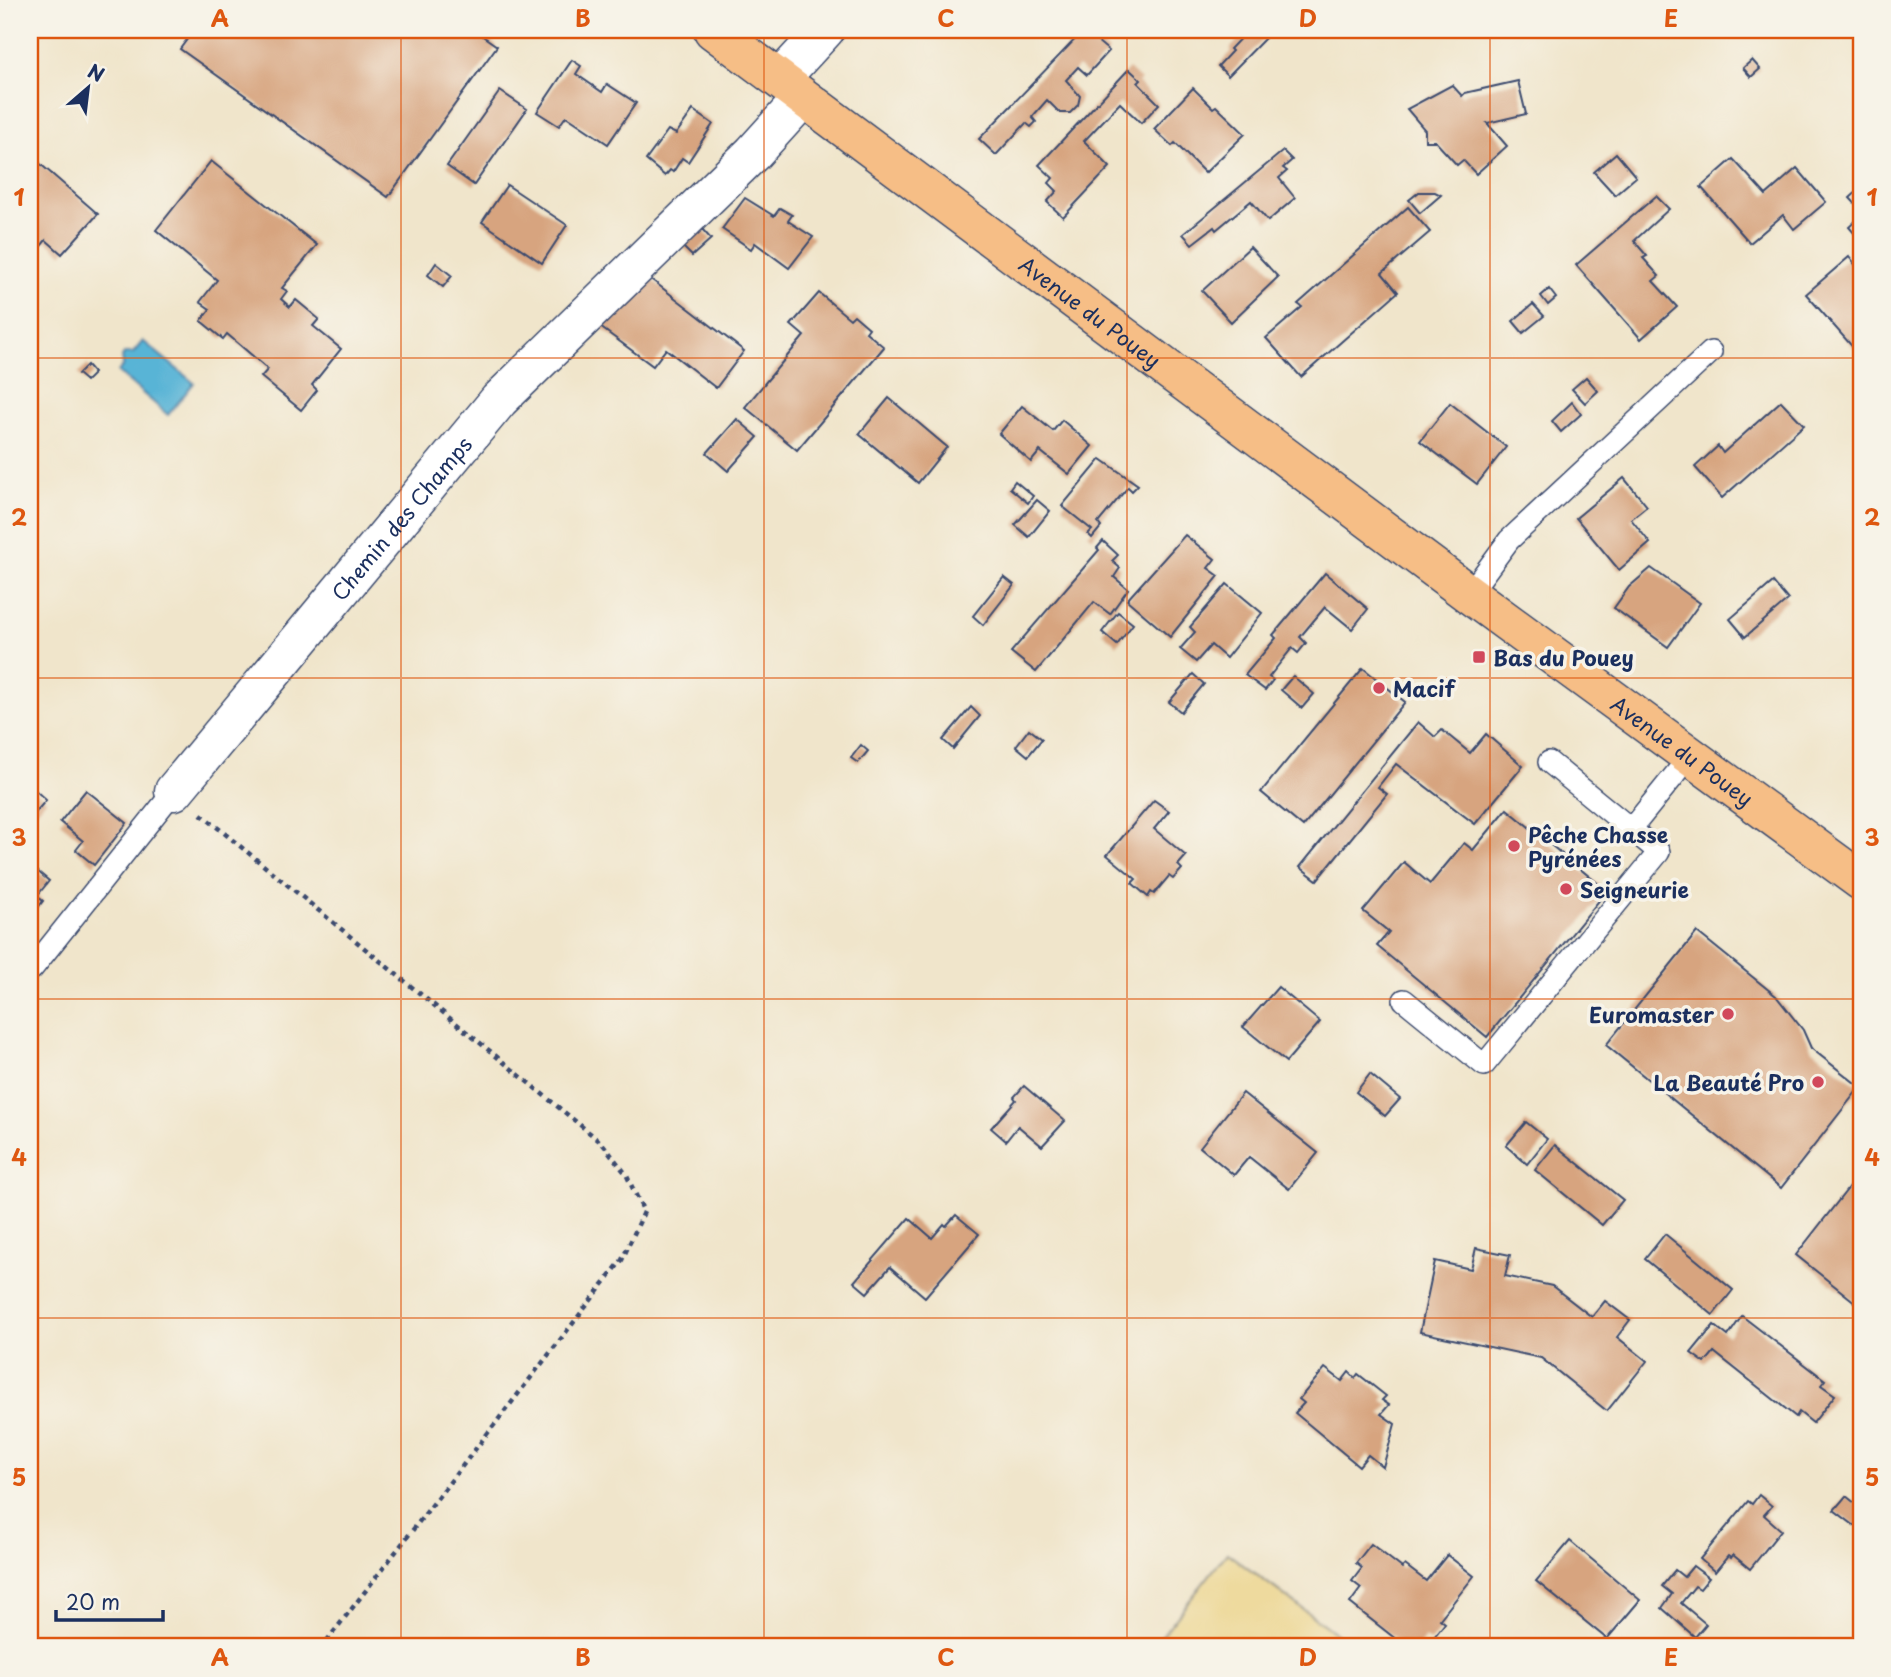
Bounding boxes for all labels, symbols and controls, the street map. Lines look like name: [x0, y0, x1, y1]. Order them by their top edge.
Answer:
text: A: [211, 0, 229, 35]
text: B: [575, 0, 591, 35]
text: C: [937, 0, 955, 35]
text: D: [1299, 0, 1317, 35]
text: E: [1664, 0, 1678, 35]
north arrow: [52, 52, 122, 122]
text: N: [83, 56, 110, 88]
text: 1: [14, 179, 25, 214]
text: 1: [1867, 179, 1878, 214]
street label: Avenue du Pouey: [1013, 248, 1168, 375]
street label: Chemin des Champs: [323, 429, 479, 607]
text: 2: [11, 499, 27, 534]
text: 2: [1864, 499, 1880, 534]
place label: Bas du Pouey: [1493, 641, 1634, 673]
marker: Bas du Pouey: [1471, 649, 1487, 665]
place label: Macif: [1393, 672, 1456, 704]
marker: Macif: [1371, 680, 1387, 696]
street label: Avenue du Pouey: [1605, 687, 1761, 813]
place label: Pêche Chasse Pyrénées: [1528, 818, 1668, 874]
text: 3: [11, 819, 27, 854]
text: 3: [1864, 819, 1880, 854]
marker: Pêche Chasse Pyrénées: [1506, 838, 1522, 854]
place label: Seigneurie: [1580, 873, 1689, 905]
marker: Seigneurie: [1558, 881, 1574, 897]
place label: Euromaster: [1589, 998, 1714, 1030]
marker: Euromaster: [1720, 1006, 1736, 1022]
place label: La Beauté Pro: [1654, 1066, 1804, 1098]
marker: La Beauté Pro: [1810, 1074, 1826, 1090]
text: 4: [11, 1139, 27, 1174]
text: 4: [1864, 1139, 1880, 1174]
text: 5: [12, 1459, 26, 1494]
text: 5: [1865, 1459, 1879, 1494]
scale bar: [56, 1579, 163, 1623]
text: 20 m: [66, 1585, 120, 1617]
text: A: [211, 1639, 229, 1674]
text: B: [575, 1639, 591, 1674]
text: C: [937, 1639, 955, 1674]
text: D: [1299, 1639, 1317, 1674]
text: E: [1664, 1639, 1678, 1674]

